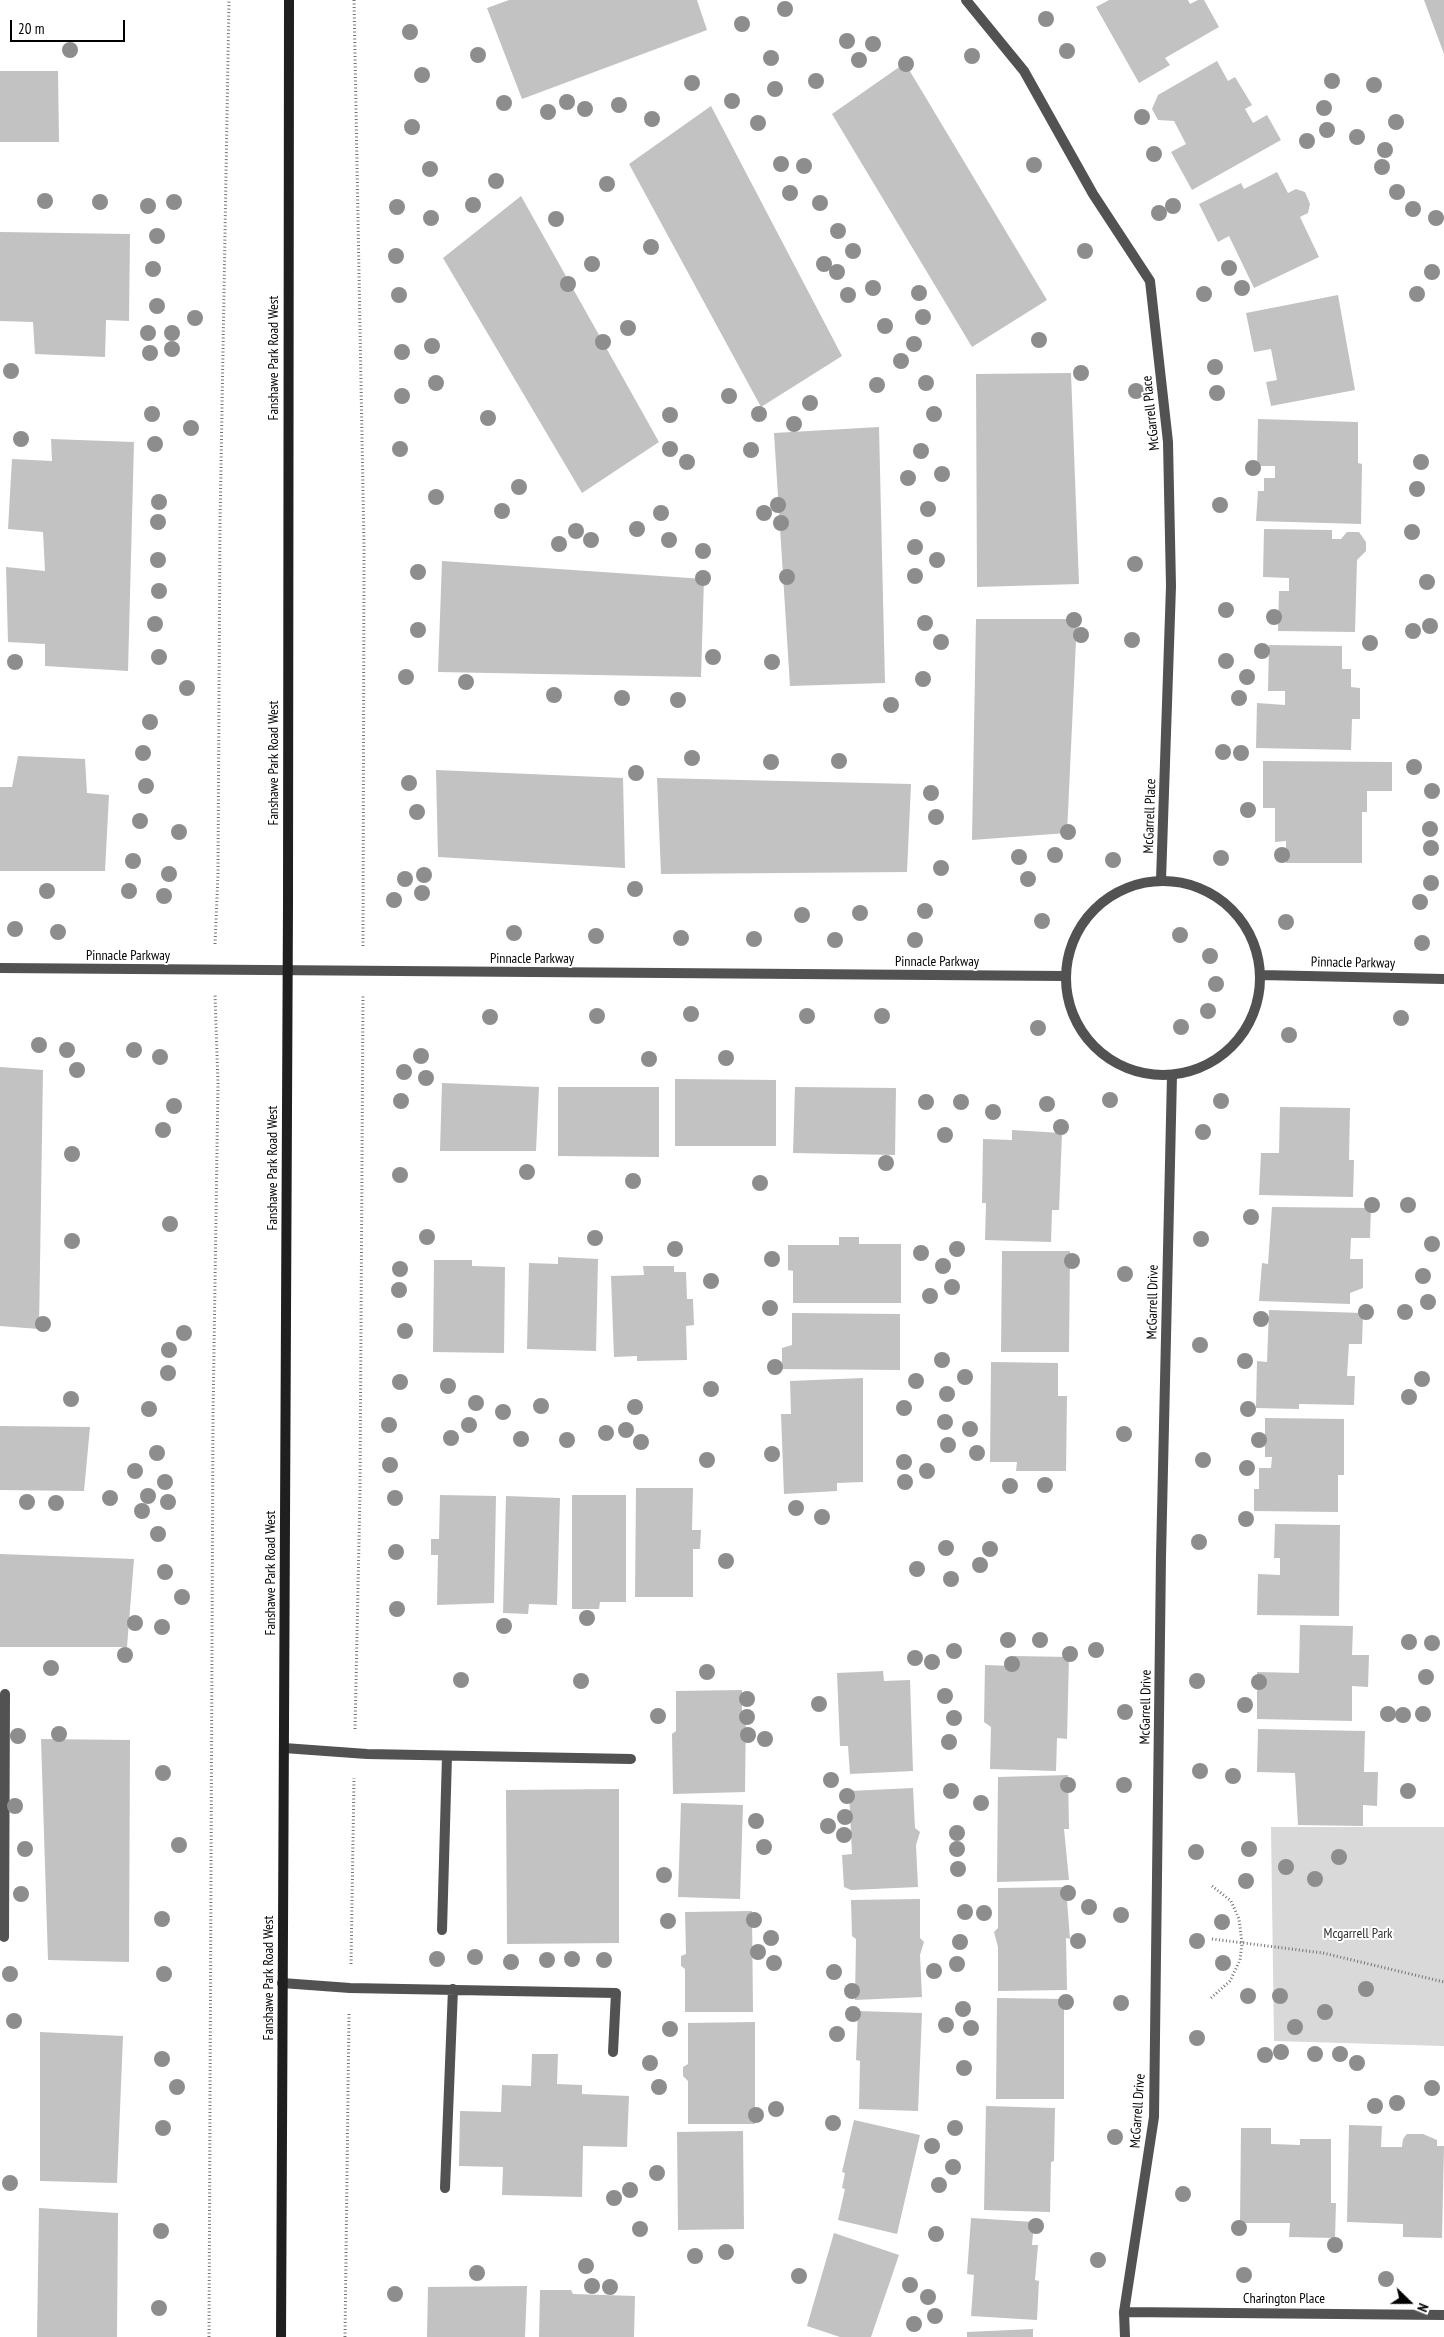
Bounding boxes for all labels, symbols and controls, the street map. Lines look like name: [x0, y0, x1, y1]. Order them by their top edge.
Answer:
scale bar: [12, 10, 128, 42]
text: 20 m: [18, 19, 44, 38]
street label: Fanshawe Park Road West: [266, 296, 282, 420]
street label: McGarrell Place: [1139, 375, 1163, 451]
street label: Fanshawe Park Road West: [266, 701, 282, 825]
street label: McGarrell Place: [1140, 778, 1160, 854]
street label: Pinnacle Parkway: [86, 948, 170, 964]
street label: Pinnacle Parkway: [490, 951, 574, 967]
street label: Pinnacle Parkway: [895, 954, 979, 970]
street label: Pinnacle Parkway: [1311, 954, 1395, 972]
street label: Fanshawe Park Road West: [265, 1106, 281, 1230]
street label: McGarrell Drive: [1144, 1264, 1162, 1340]
street label: Fanshawe Park Road West: [263, 1511, 279, 1635]
street label: McGarrell Drive: [1137, 1669, 1155, 1745]
street label: Fanshawe Park Road West: [261, 1916, 277, 2040]
park label: Mcgarrell Park: [1323, 1926, 1393, 1942]
street label: McGarrell Drive: [1127, 2073, 1149, 2149]
north arrow: [1384, 2277, 1434, 2327]
street label: Charington Place: [1243, 2291, 1325, 2307]
text: N: [1413, 2301, 1433, 2314]

